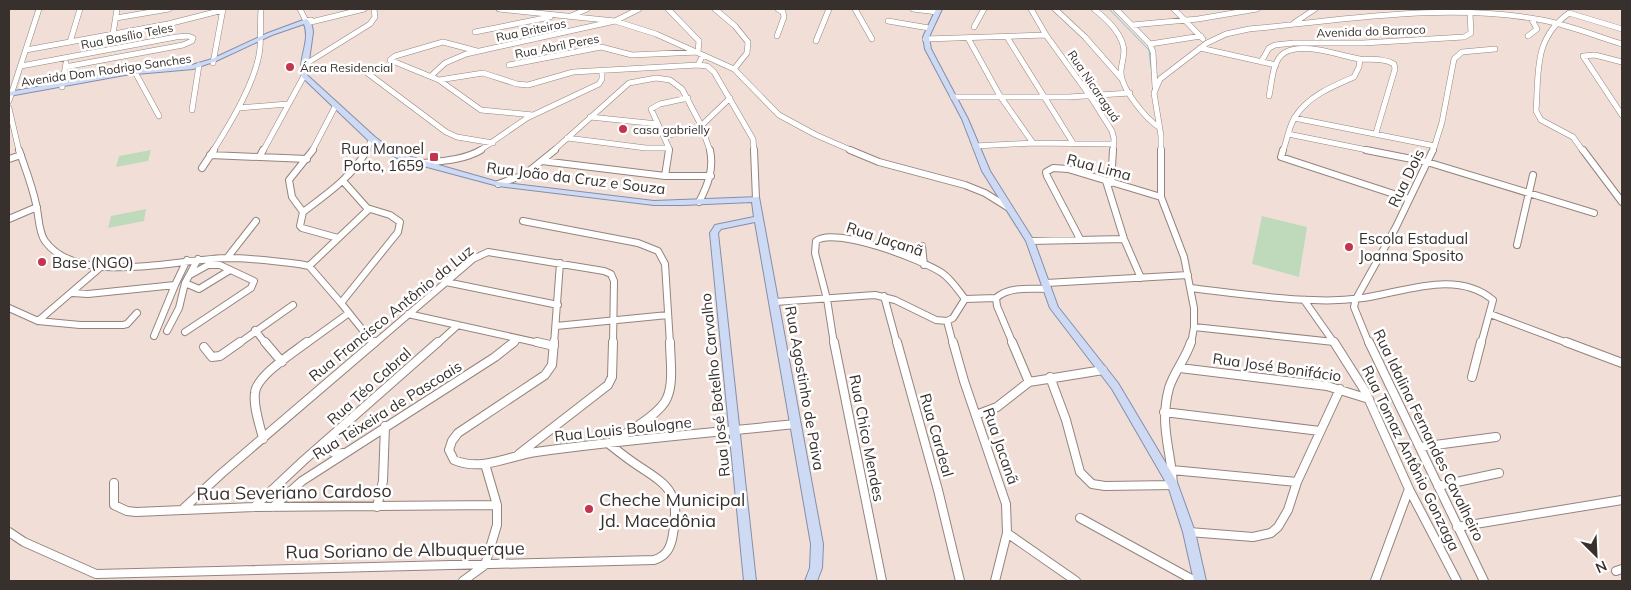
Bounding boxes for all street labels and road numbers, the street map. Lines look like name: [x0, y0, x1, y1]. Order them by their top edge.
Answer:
street label: Rua Briteiros: [494, 15, 568, 45]
street label: Rua Basílio Teles: [80, 20, 174, 52]
street label: Avenida do Barroco: [1316, 22, 1426, 40]
street label: Rua Abril Peres: [514, 30, 600, 62]
street label: Rua Nicaraguá: [1064, 47, 1124, 125]
street label: Avenida Dom Rodrigo Sanches: [20, 51, 192, 89]
street label: Rua Dois: [1384, 146, 1428, 210]
street label: Rua Lima: [1065, 149, 1133, 185]
street label: Rua João da Cruz e Souza: [485, 158, 667, 198]
street label: Rua Jaçanã: [844, 218, 926, 260]
street label: Rua Francisco Antônio da Luz: [305, 241, 477, 385]
street label: Rua José Botelho Carvalho: [696, 292, 734, 478]
street label: Rua Agostinho de Paiva: [781, 304, 829, 472]
street label: Rua Idalina Fernandes Cavalheiro: [1369, 326, 1489, 544]
street label: Rua Téo Cabral: [323, 343, 415, 429]
street label: Rua José Bonifácio: [1211, 349, 1343, 385]
street label: Rua Teixeira de Pascoais: [309, 356, 465, 464]
street label: Rua Tomaz Antônio Gonzaga: [1358, 362, 1464, 554]
street label: Rua Chico Mendes: [845, 373, 889, 503]
street label: Rua Cardeal: [916, 391, 958, 479]
street label: Rua Jacanã: [979, 405, 1023, 487]
street label: Rua Louis Boulogne: [554, 412, 692, 446]
street label: Rua Severiano Cardoso: [196, 479, 392, 505]
street label: Rua Soriano de Albuquerque: [285, 536, 525, 564]

